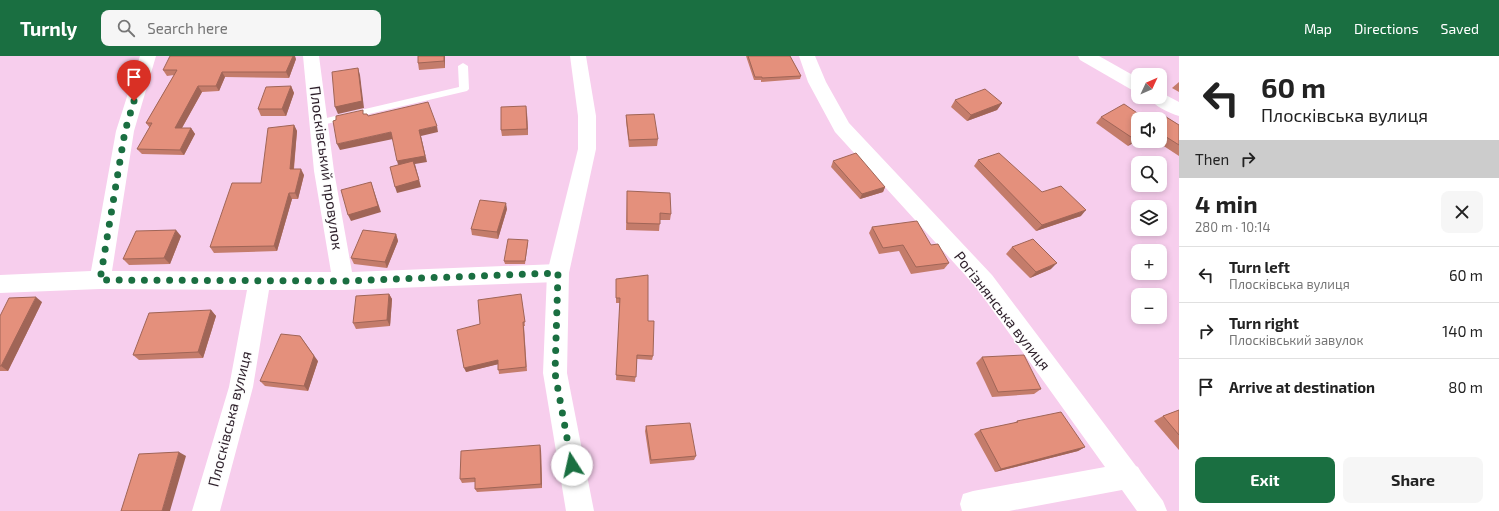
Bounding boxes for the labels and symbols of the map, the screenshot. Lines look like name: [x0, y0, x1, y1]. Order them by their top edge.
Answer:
pin: [117, 60, 151, 101]
north arrow: [1131, 68, 1167, 104]
street label: Плосківський провулок: [306, 85, 347, 251]
street label: Рогізнянська вулиця: [950, 247, 1055, 374]
street label: Плосківська вулиця: [203, 349, 256, 489]
position arrow: [551, 444, 593, 486]

